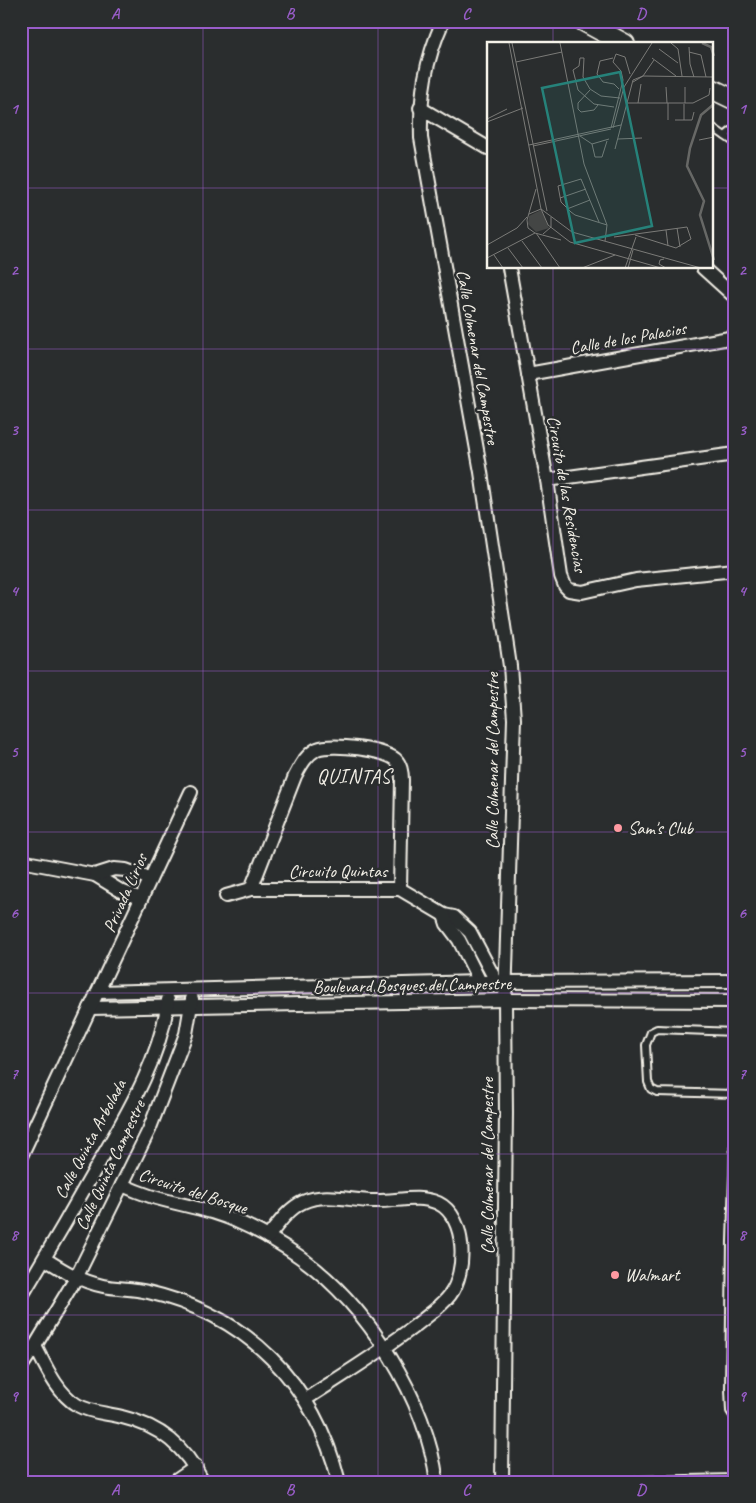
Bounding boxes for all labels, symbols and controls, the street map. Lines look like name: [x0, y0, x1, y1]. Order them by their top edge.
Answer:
text: A: [111, 4, 121, 24]
text: B: [286, 4, 296, 24]
text: C: [462, 4, 472, 24]
text: D: [636, 4, 647, 24]
inset map: [487, 42, 714, 269]
text: 1: [10, 99, 19, 119]
text: 1: [738, 99, 747, 119]
text: 2: [10, 260, 19, 280]
text: 2: [738, 260, 747, 280]
street label: Calle Colmenar del Campestre: [452, 268, 504, 447]
street label: Calle de los Palacios: [568, 317, 689, 359]
street label: Circuito de las Residencias: [542, 414, 592, 576]
text: 3: [10, 420, 19, 440]
text: 3: [738, 420, 747, 440]
text: 4: [10, 581, 19, 601]
text: 4: [738, 581, 747, 601]
street label: Calle Colmenar del Campestre: [481, 672, 503, 849]
text: 5: [11, 742, 20, 762]
text: 5: [739, 742, 748, 762]
district label: QUINTAS: [317, 764, 394, 789]
place label: Sam's Club: [628, 817, 694, 839]
marker: Sam's Club: [612, 822, 624, 834]
street label: Privada Lirios: [98, 849, 153, 936]
street label: Circuito Quintas: [289, 860, 389, 882]
text: 6: [10, 903, 19, 923]
text: 6: [738, 903, 747, 923]
street label: Boulevard Bosques del Campestre: [313, 972, 512, 998]
text: 7: [10, 1064, 19, 1084]
text: 7: [738, 1064, 747, 1084]
street label: Calle Quinta Arbolada: [49, 1074, 132, 1202]
street label: Calle Colmenar del Campestre: [476, 1077, 498, 1254]
street label: Calle Quinta Campestre: [70, 1095, 150, 1234]
street label: Circuito del Bosque: [136, 1163, 251, 1219]
text: 8: [10, 1225, 19, 1245]
text: 8: [738, 1225, 747, 1245]
place label: Walmart: [625, 1264, 682, 1286]
marker: Walmart: [609, 1269, 621, 1281]
text: 9: [10, 1386, 19, 1406]
text: 9: [738, 1386, 747, 1406]
text: A: [111, 1480, 121, 1500]
text: B: [286, 1480, 296, 1500]
text: C: [462, 1480, 472, 1500]
text: D: [636, 1480, 647, 1500]

